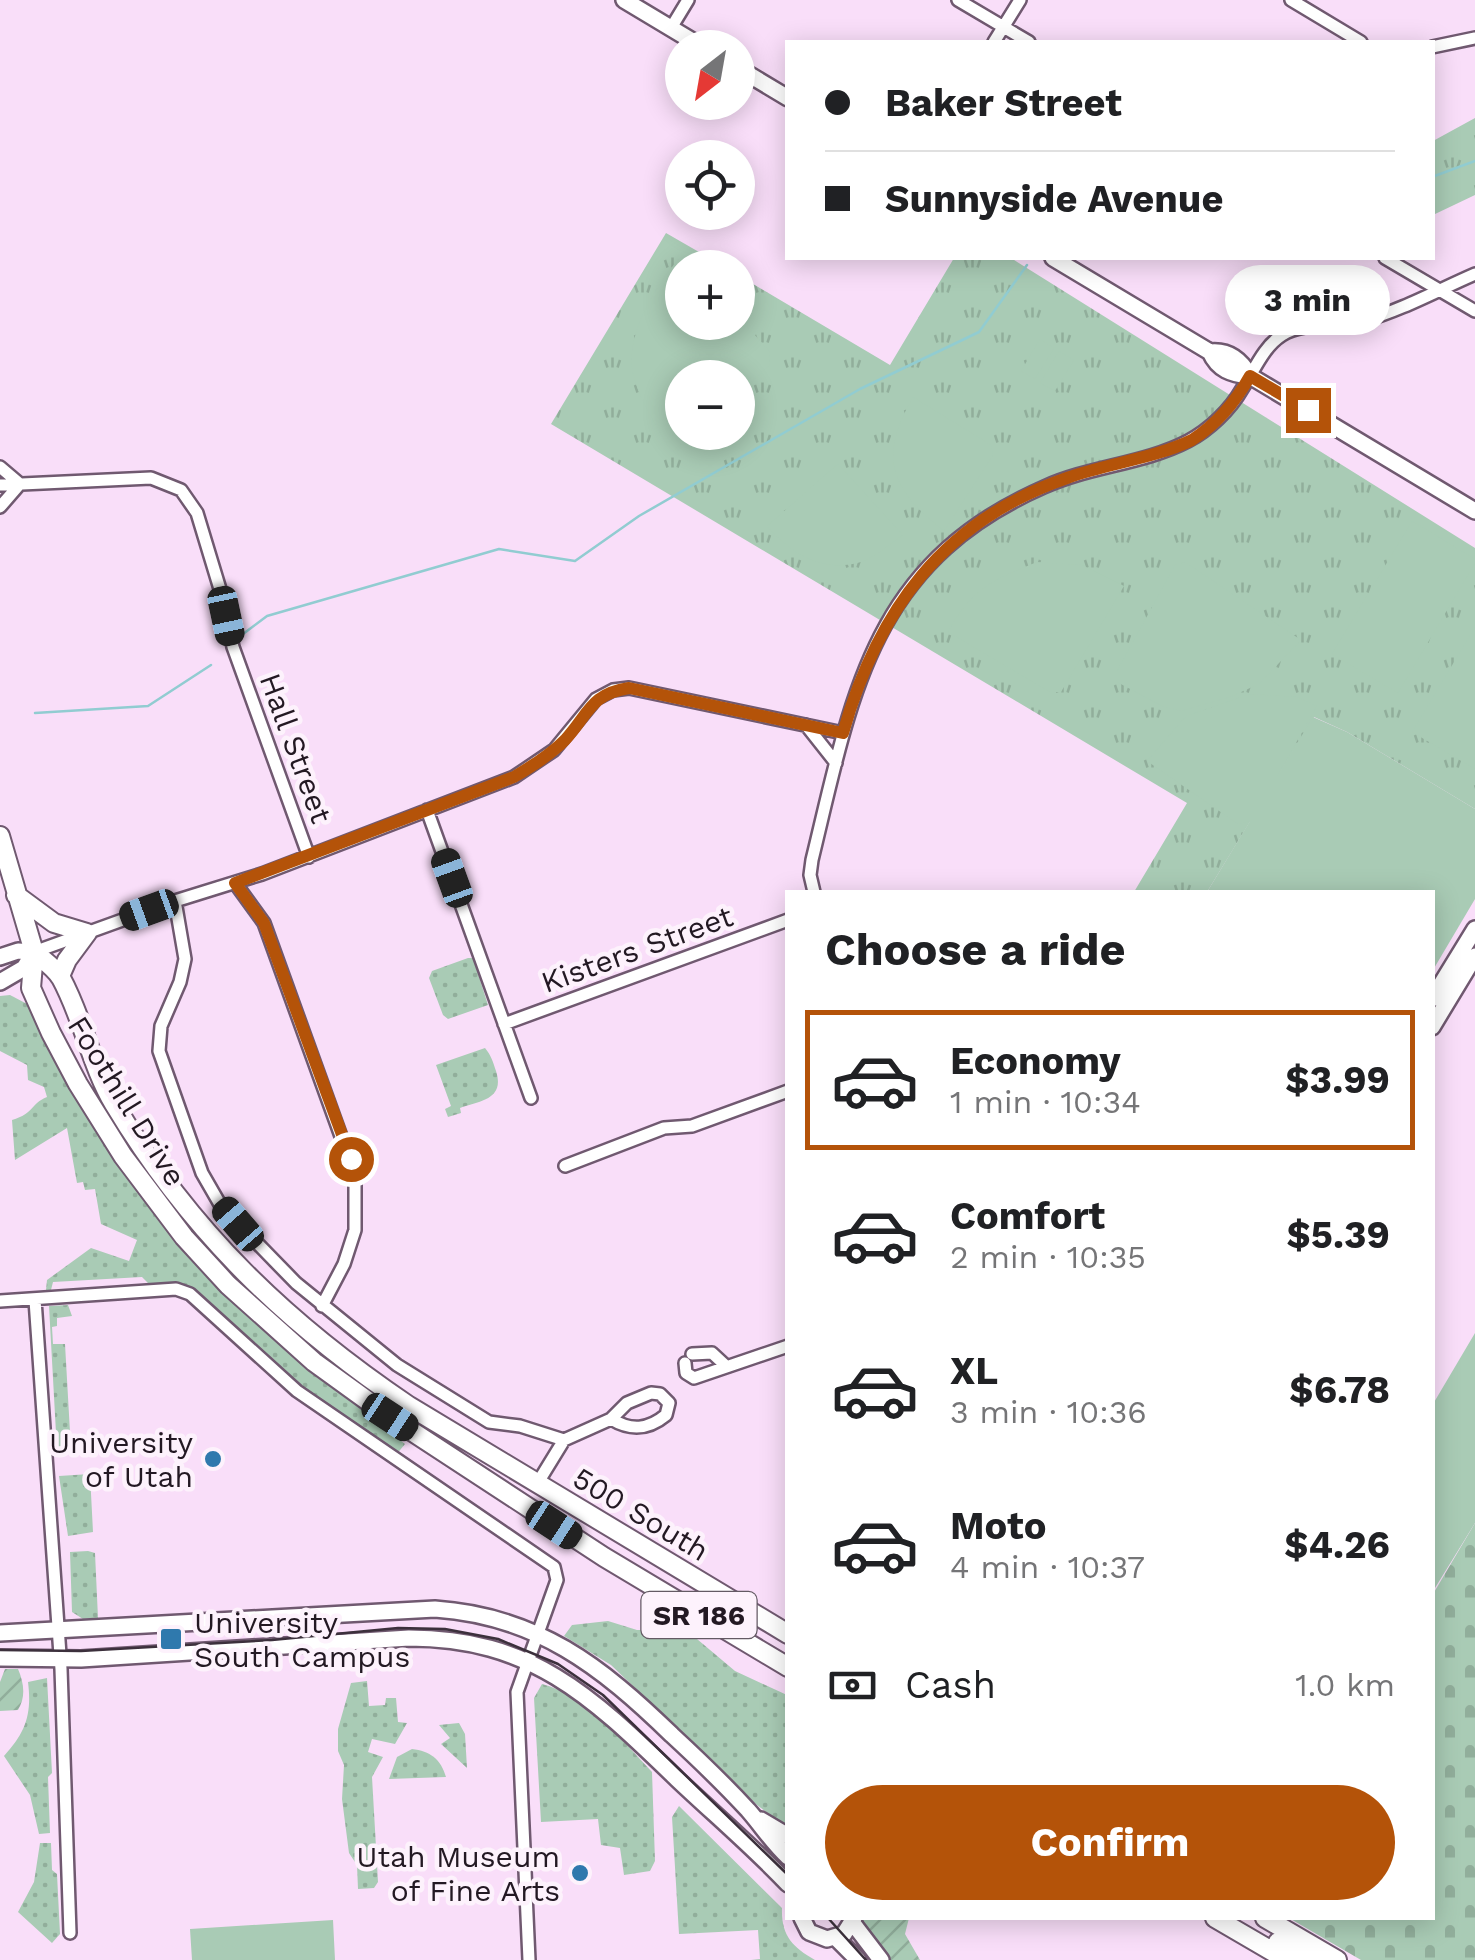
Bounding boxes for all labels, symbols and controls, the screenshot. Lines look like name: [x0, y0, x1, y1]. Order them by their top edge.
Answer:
north arrow: [665, 30, 755, 120]
map controls: [665, 30, 755, 450]
text: Baker Street: [885, 81, 1122, 125]
button: locate: [665, 140, 755, 230]
text: Sunnyside Avenue: [885, 177, 1223, 221]
button: +: [665, 250, 755, 340]
callout: 3 min: [1226, 265, 1390, 335]
text: 3 min: [1264, 281, 1351, 319]
button: −: [665, 360, 755, 450]
route end: [1286, 388, 1331, 433]
car: [205, 584, 247, 648]
street label: Hall Street: [253, 668, 339, 828]
car: [428, 845, 476, 911]
car: [116, 886, 182, 934]
street label: Kisters Street: [536, 898, 738, 1000]
text: Choose a ride: [825, 923, 1125, 976]
street label: Foothill Drive: [61, 1010, 193, 1192]
icon: car: [830, 1035, 920, 1125]
text: Economy: [950, 1039, 1121, 1083]
text: $3.99: [1285, 1058, 1390, 1102]
text: 1 min · 10:34: [950, 1083, 1141, 1121]
route start: [329, 1137, 374, 1182]
icon: car: [830, 1190, 920, 1280]
car: [207, 1192, 269, 1256]
text: Comfort: [950, 1194, 1105, 1238]
text: $5.39: [1287, 1213, 1390, 1257]
text: 2 min · 10:35: [950, 1238, 1146, 1276]
icon: car: [830, 1345, 920, 1435]
text: XL: [950, 1349, 998, 1393]
text: $6.78: [1289, 1368, 1390, 1412]
car: [357, 1388, 423, 1446]
text: 3 min · 10:36: [950, 1393, 1147, 1431]
place label: University of Utah: [49, 1425, 194, 1494]
marker: University of Utah: [202, 1448, 224, 1470]
street label: 500 South: [567, 1460, 715, 1568]
car: [521, 1496, 587, 1554]
icon: car: [830, 1500, 920, 1590]
text: Moto: [950, 1504, 1046, 1548]
text: $4.26: [1284, 1523, 1390, 1567]
text: 4 min · 10:37: [950, 1548, 1145, 1586]
road number: SR 186: [642, 1592, 756, 1638]
place label: University South Campus: [194, 1605, 410, 1674]
marker: University South Campus: [158, 1626, 184, 1652]
icon: cash: [825, 1658, 880, 1713]
text: Cash: [905, 1663, 996, 1707]
text: 1.0 km: [1295, 1666, 1395, 1704]
button: Confirm: [825, 1785, 1395, 1900]
place label: Utah Museum of Fine Arts: [356, 1839, 560, 1908]
marker: Utah Museum of Fine Arts: [569, 1862, 591, 1884]

